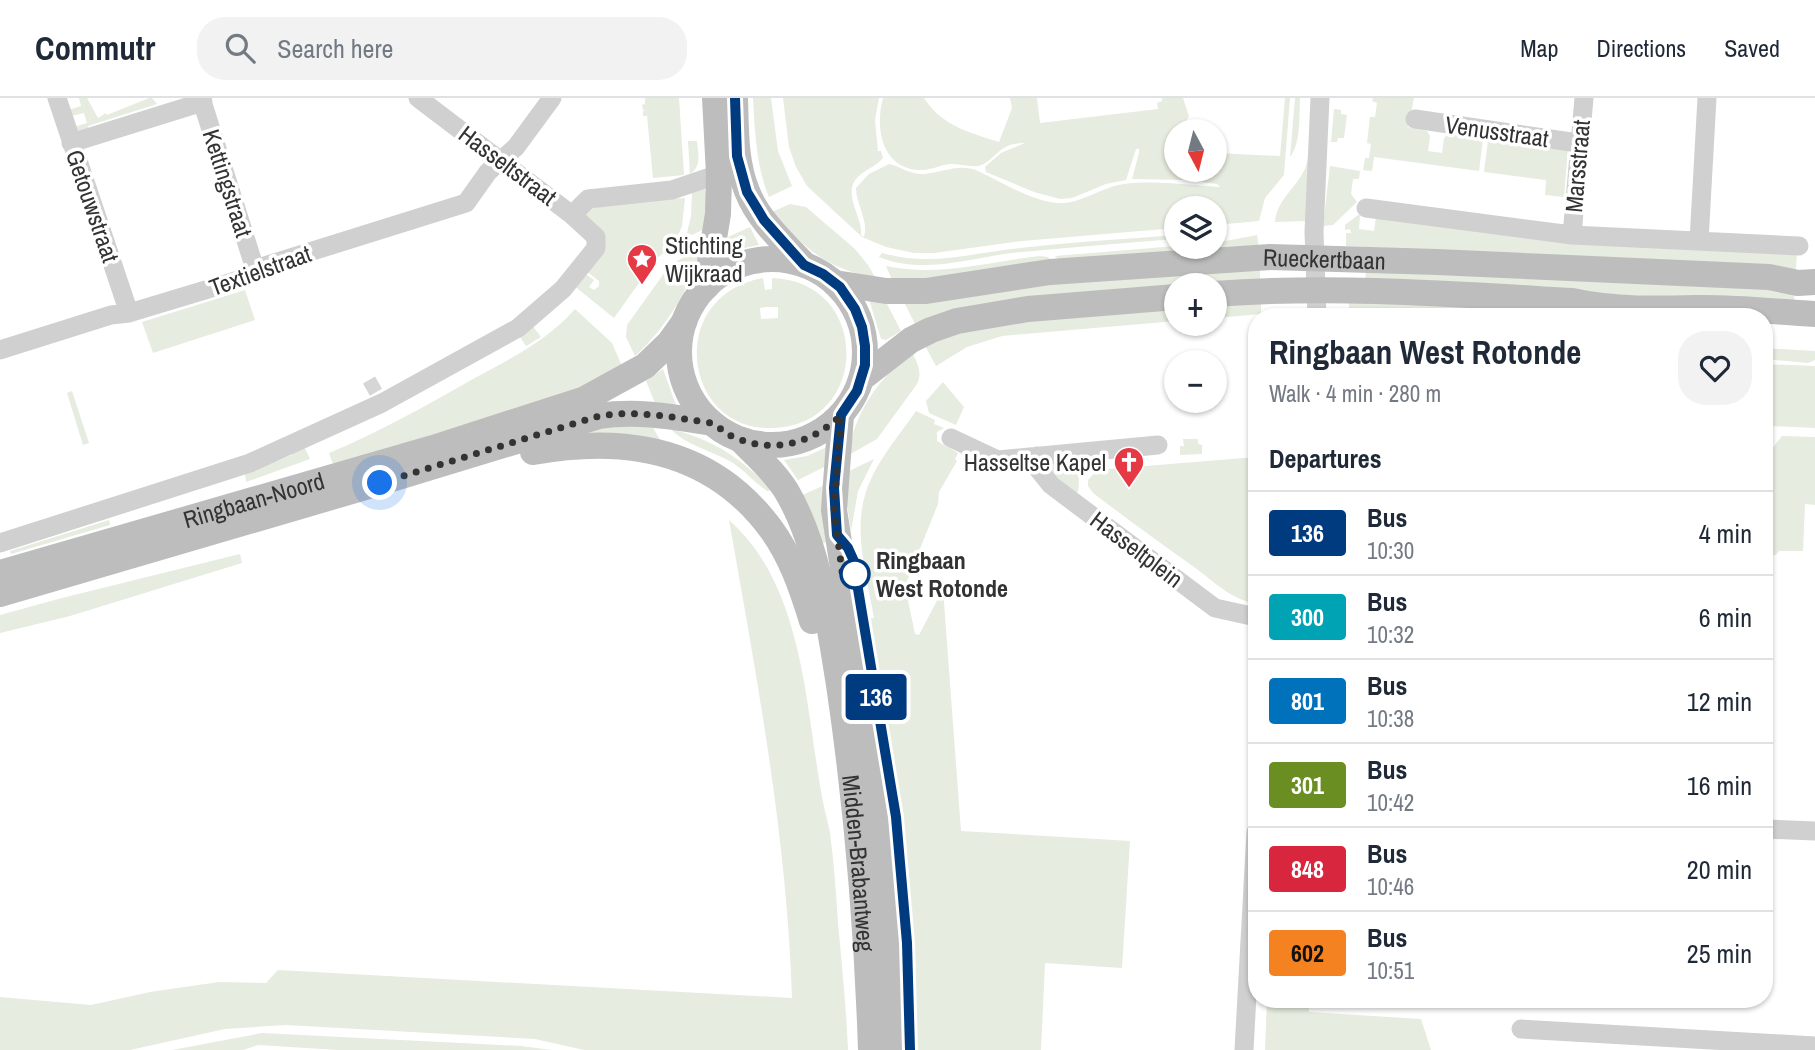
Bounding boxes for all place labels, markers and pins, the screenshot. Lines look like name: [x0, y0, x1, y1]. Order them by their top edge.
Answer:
place label: Stichting Wijkraad: [665, 229, 743, 289]
place icon: Stichting Wijkraad: [625, 242, 659, 286]
church icon: Hasseltse Kapel: [1112, 445, 1146, 489]
place label: Hasseltse Kapel: [964, 446, 1106, 478]
place label: Ringbaan West Rotonde: [876, 544, 1008, 604]
marker: Ringbaan West Rotonde: [840, 559, 870, 589]

